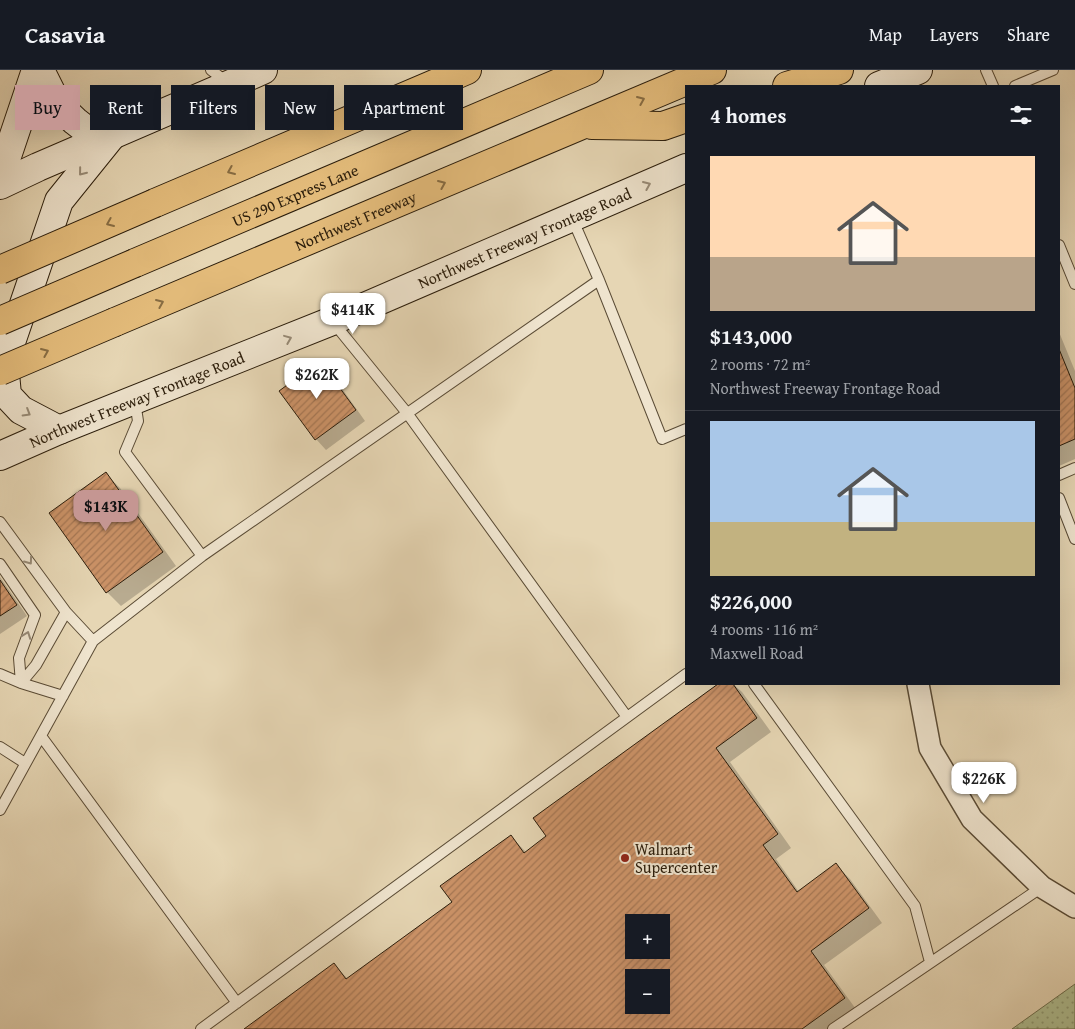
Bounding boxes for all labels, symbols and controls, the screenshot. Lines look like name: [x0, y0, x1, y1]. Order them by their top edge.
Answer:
text: Casavia: [25, 17, 105, 52]
text: Map: [869, 21, 902, 48]
text: Layers: [930, 21, 979, 48]
text: Share: [1007, 21, 1050, 48]
chip: Buy: [15, 85, 80, 130]
chip: Rent: [90, 85, 161, 130]
chip: Filters: [171, 85, 255, 130]
chip: New: [265, 85, 334, 130]
chip: Apartment: [344, 85, 463, 130]
one-way arrow: [636, 95, 645, 106]
text: 4 homes: [710, 100, 786, 131]
icon: filters: [1007, 101, 1035, 129]
street label: US 290 Express Lane: [228, 157, 362, 232]
one-way arrow: [227, 164, 236, 175]
one-way arrow: [80, 166, 88, 175]
one-way arrow: [437, 179, 446, 190]
street label: Northwest Freeway Frontage Road: [414, 181, 635, 295]
one-way arrow: [642, 181, 651, 192]
street label: Northwest Freeway: [291, 184, 420, 257]
icon: home: [828, 188, 918, 278]
one-way arrow: [106, 216, 115, 227]
pin: $414K: [318, 292, 388, 335]
text: $414K: [331, 297, 375, 321]
one-way arrow: [155, 299, 164, 309]
text: $143,000: [710, 321, 792, 352]
one-way arrow: [283, 334, 292, 345]
street label: Northwest Freeway Frontage Road: [25, 345, 248, 454]
one-way arrow: [40, 348, 49, 358]
text: 2 rooms · 72 m²: [710, 352, 810, 376]
pin: $262K: [282, 358, 352, 400]
text: $262K: [295, 362, 339, 386]
text: Northwest Freeway Frontage Road: [710, 376, 940, 400]
one-way arrow: [21, 406, 30, 416]
icon: home: [828, 454, 918, 544]
pin: $143K: [71, 490, 141, 532]
text: $143K: [84, 494, 128, 518]
one-way arrow: [23, 555, 32, 565]
text: $226,000: [710, 586, 792, 617]
text: 4 rooms · 116 m²: [710, 617, 818, 641]
one-way arrow: [21, 632, 31, 640]
text: Maxwell Road: [710, 641, 803, 665]
pin: $226K: [949, 762, 1019, 804]
text: $226K: [962, 766, 1006, 790]
place label: Walmart Supercenter: [635, 837, 718, 879]
marker: Walmart Supercenter: [619, 852, 631, 864]
map controls: [625, 914, 670, 1014]
button: +: [625, 914, 670, 959]
button: −: [625, 969, 670, 1014]

